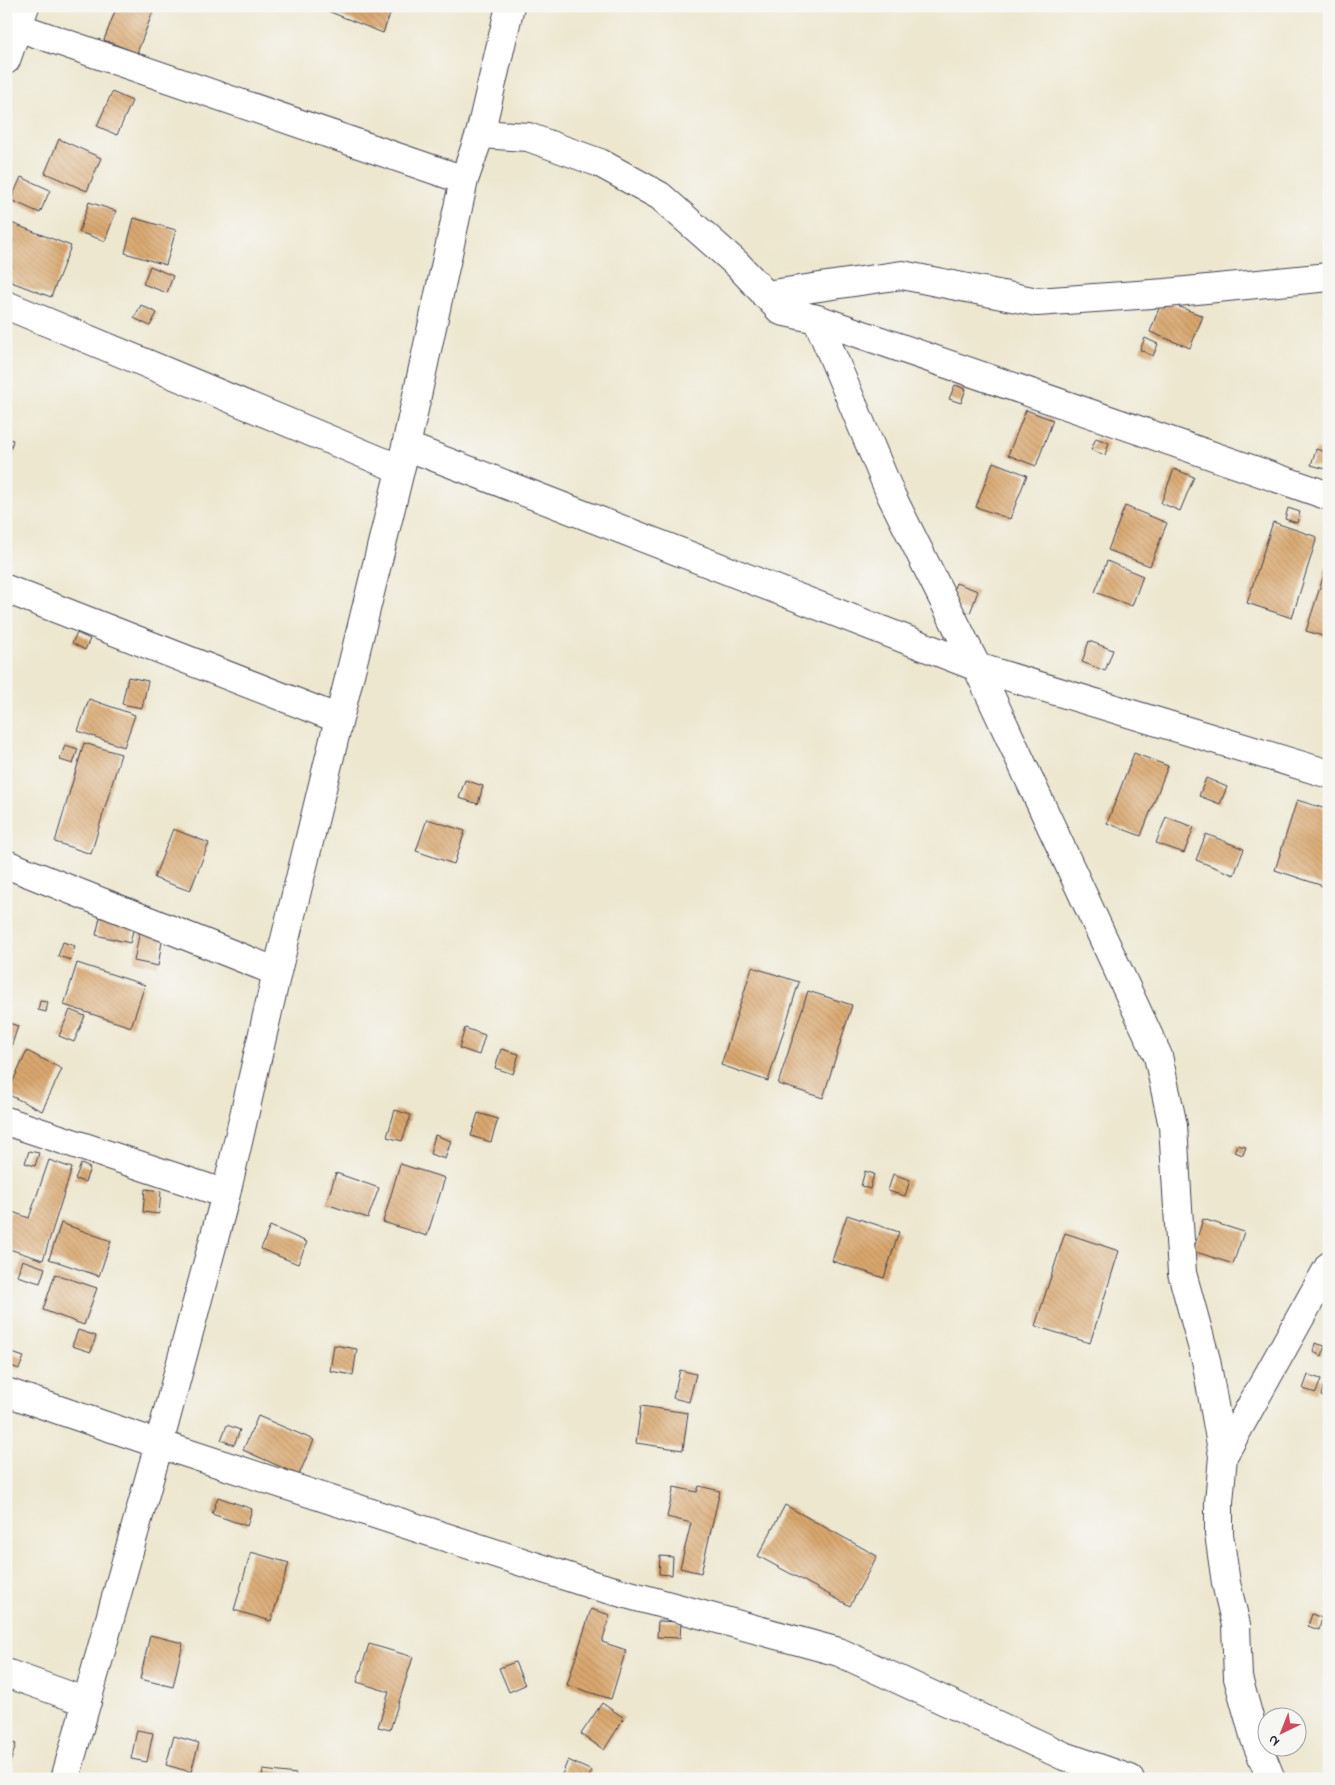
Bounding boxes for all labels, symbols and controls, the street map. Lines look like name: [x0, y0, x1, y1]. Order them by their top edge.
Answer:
north arrow: [1258, 1708, 1308, 1758]
text: N: [1264, 1730, 1285, 1751]

